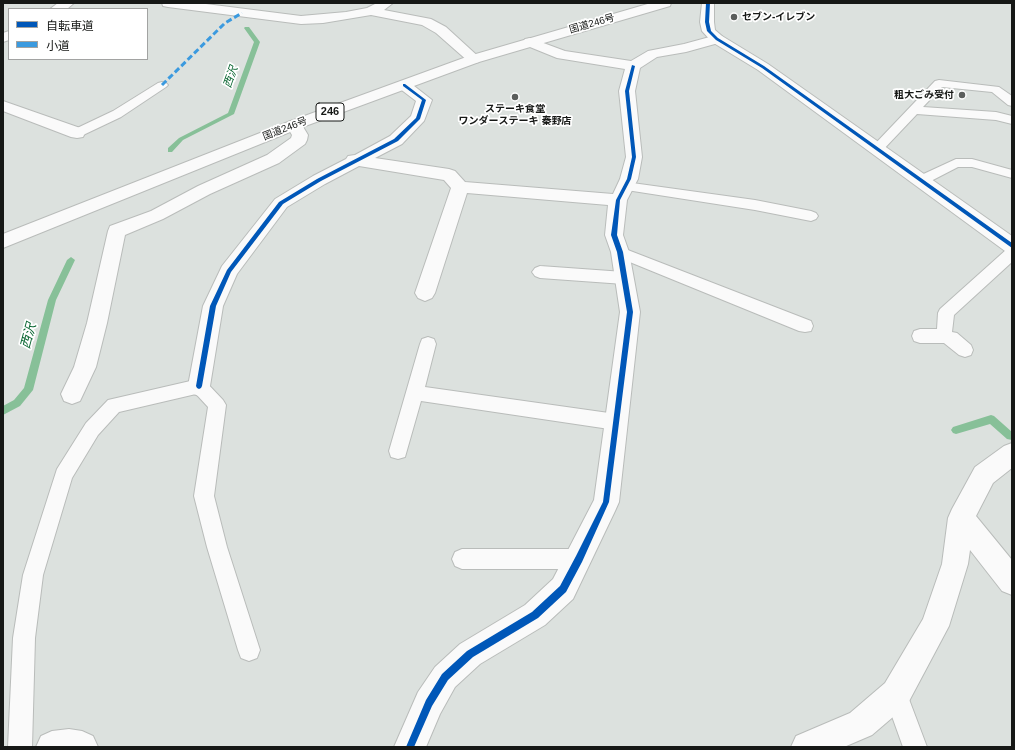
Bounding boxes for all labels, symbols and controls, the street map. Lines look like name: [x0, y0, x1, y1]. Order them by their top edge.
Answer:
legend: [8, 8, 148, 60]
place label: セブン-イレブン: [742, 11, 815, 23]
street label: 国道246号: [568, 12, 616, 36]
marker: セブン-イレブン: [729, 12, 739, 22]
text: 自転車道: [46, 19, 94, 33]
text: 小道: [46, 39, 70, 53]
water label: 西沢: [221, 64, 241, 90]
place label: 粗大ごみ受付: [894, 89, 954, 101]
marker: 粗大ごみ受付: [957, 90, 967, 100]
marker: ステーキ食堂 ワンダーステーキ 秦野店: [510, 92, 520, 102]
road number: 246: [316, 103, 344, 121]
place label: ステーキ食堂 ワンダーステーキ 秦野店: [459, 103, 571, 126]
street label: 国道246号: [261, 115, 309, 143]
water label: 西沢: [18, 321, 40, 351]

